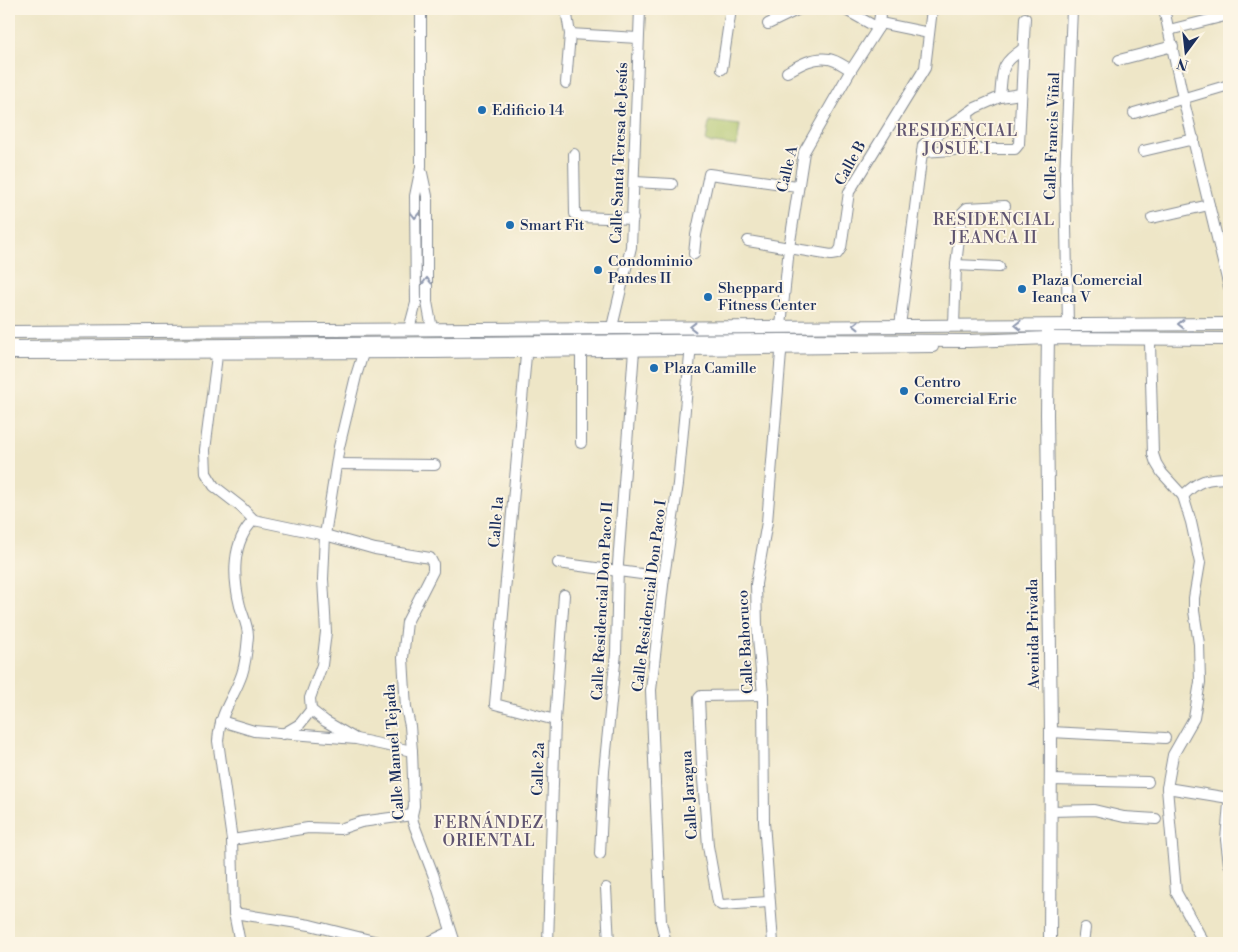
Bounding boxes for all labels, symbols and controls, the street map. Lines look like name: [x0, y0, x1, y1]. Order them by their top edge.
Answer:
north arrow: [1160, 28, 1210, 78]
text: N: [1175, 53, 1191, 74]
street label: Calle Santa Teresa de Jesús: [607, 62, 632, 244]
street label: Calle Francis Viñal: [1041, 71, 1064, 200]
place label: Edificio 14: [492, 101, 564, 120]
marker: Edificio 14: [476, 104, 488, 116]
district label: RESIDENCIAL JOSUÉ I: [896, 121, 1018, 159]
street label: Calle B: [830, 138, 870, 189]
street label: Calle A: [773, 143, 802, 195]
district label: RESIDENCIAL JEANCA II: [933, 210, 1055, 248]
one-way arrow: [410, 212, 420, 219]
place label: Smart Fit: [520, 216, 585, 235]
marker: Smart Fit: [504, 219, 516, 231]
place label: Condominio Pandes II: [608, 252, 693, 288]
marker: Condominio Pandes II: [592, 264, 604, 276]
place label: Plaza Comercial Ieanca V: [1032, 271, 1143, 307]
one-way arrow: [422, 276, 432, 284]
place label: Sheppard Fitness Center: [718, 279, 817, 315]
marker: Plaza Comercial Ieanca V: [1016, 283, 1028, 295]
marker: Sheppard Fitness Center: [702, 291, 714, 303]
one-way arrow: [1176, 319, 1184, 329]
one-way arrow: [851, 320, 859, 330]
one-way arrow: [1014, 320, 1022, 330]
one-way arrow: [689, 322, 696, 332]
place label: Plaza Camille: [664, 359, 757, 378]
marker: Plaza Camille: [648, 362, 660, 374]
place label: Centro Comercial Eric: [914, 373, 1017, 409]
marker: Centro Comercial Eric: [898, 385, 910, 397]
street label: Calle 1a: [485, 495, 508, 549]
street label: Calle Residencial Don Paco I: [628, 499, 671, 693]
street label: Calle Residencial Don Paco II: [588, 501, 617, 701]
street label: Avenida Privada: [1023, 578, 1044, 690]
street label: Calle Bahoruco: [733, 589, 758, 695]
street label: Calle Manuel Tejada: [380, 683, 409, 821]
street label: Calle 2a: [528, 742, 549, 796]
street label: Calle Jaragua: [677, 749, 702, 840]
district label: FERNÁNDEZ ORIENTAL: [434, 811, 544, 851]

